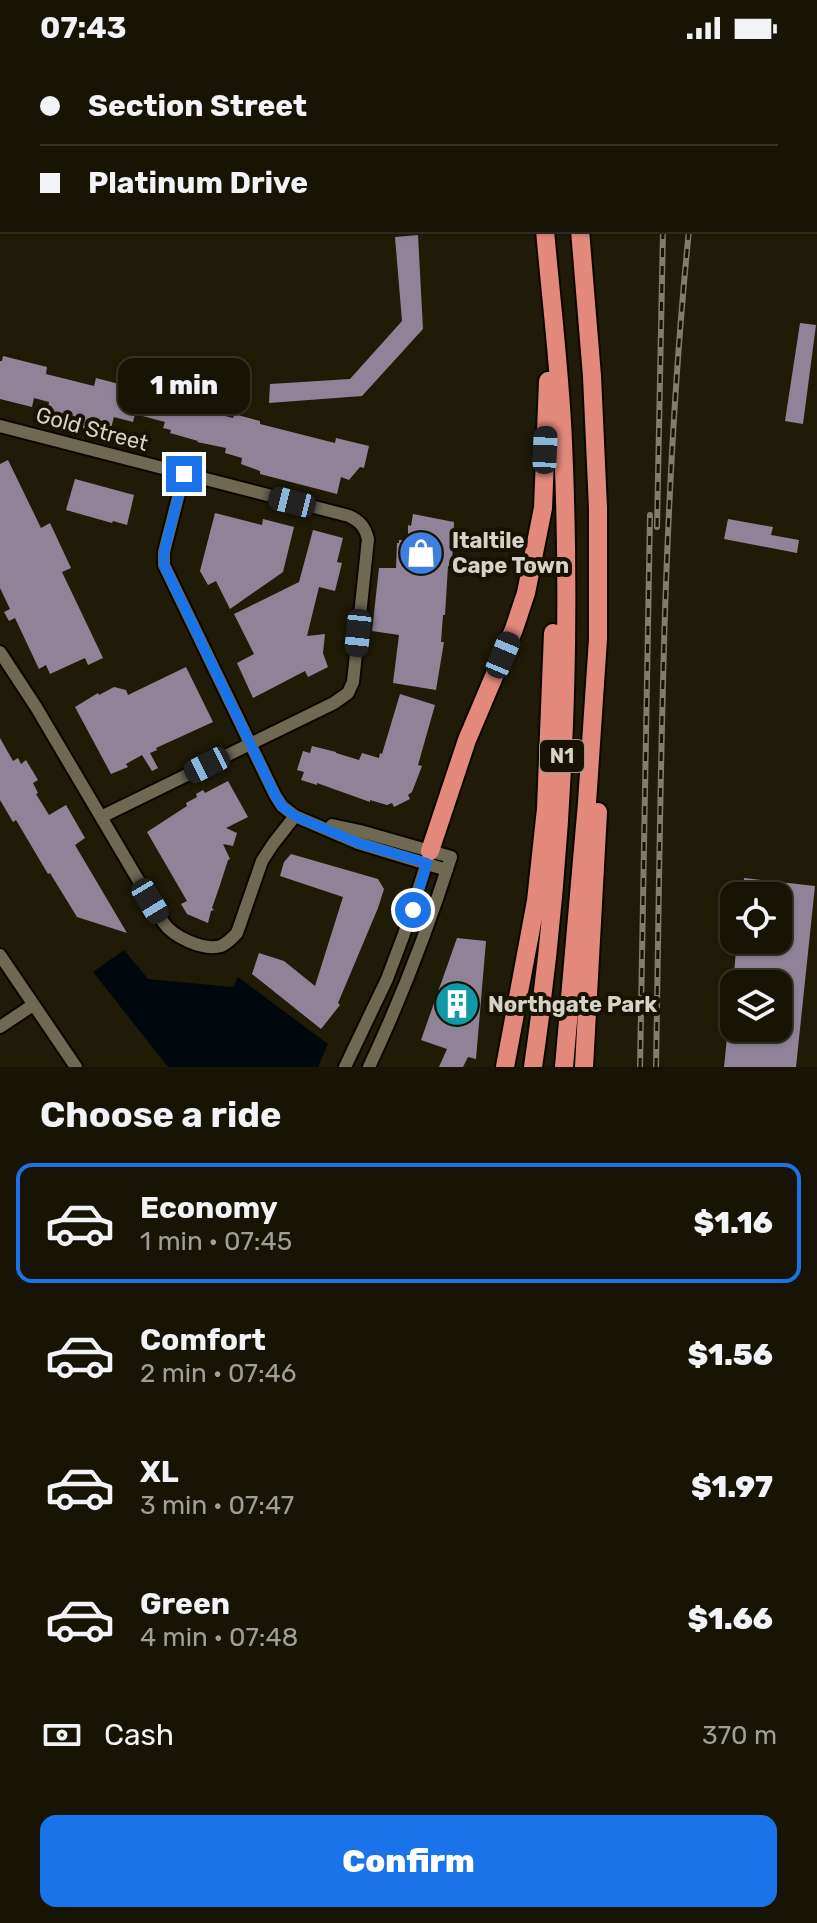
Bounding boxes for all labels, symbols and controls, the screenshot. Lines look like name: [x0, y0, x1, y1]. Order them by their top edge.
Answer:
text: 07:43: [40, 10, 127, 46]
text: Section Street: [88, 88, 307, 124]
text: Platinum Drive: [88, 165, 308, 201]
callout: 1 min: [118, 358, 250, 414]
text: 1 min: [150, 370, 218, 401]
street label: Gold Street: [33, 401, 151, 457]
car: [532, 426, 558, 474]
route end: [166, 456, 202, 492]
car: [266, 485, 318, 519]
place label: Italtile Cape Town: [452, 527, 569, 579]
shop icon: Italtile Cape Town: [397, 529, 445, 577]
car: [344, 608, 372, 658]
car: [483, 628, 523, 682]
road number: N1: [540, 740, 584, 772]
car: [180, 743, 234, 787]
car: [127, 874, 173, 928]
map controls: [720, 882, 792, 1042]
button: locate: [720, 882, 792, 954]
route start: [395, 892, 431, 928]
button: layers: [720, 970, 792, 1042]
building icon: Northgate Park: [433, 980, 481, 1028]
place label: Northgate Park: [488, 991, 657, 1018]
text: Choose a ride: [40, 1093, 281, 1136]
icon: car: [44, 1187, 116, 1259]
text: Economy: [140, 1190, 278, 1226]
text: $1.16: [694, 1205, 773, 1241]
text: 1 min · 07:45: [140, 1226, 292, 1257]
icon: car: [44, 1319, 116, 1391]
text: Comfort: [140, 1322, 266, 1358]
text: $1.56: [687, 1337, 773, 1373]
text: 2 min · 07:46: [140, 1358, 296, 1389]
icon: car: [44, 1451, 116, 1523]
text: XL: [140, 1454, 179, 1490]
text: $1.97: [691, 1469, 773, 1505]
text: 3 min · 07:47: [140, 1490, 294, 1521]
icon: car: [44, 1583, 116, 1655]
text: Green: [140, 1586, 230, 1622]
text: $1.66: [687, 1601, 773, 1637]
text: 4 min · 07:48: [140, 1622, 298, 1653]
icon: cash: [40, 1713, 84, 1757]
text: Cash: [104, 1717, 174, 1753]
text: 370 m: [702, 1720, 777, 1751]
button: Confirm: [40, 1815, 777, 1907]

